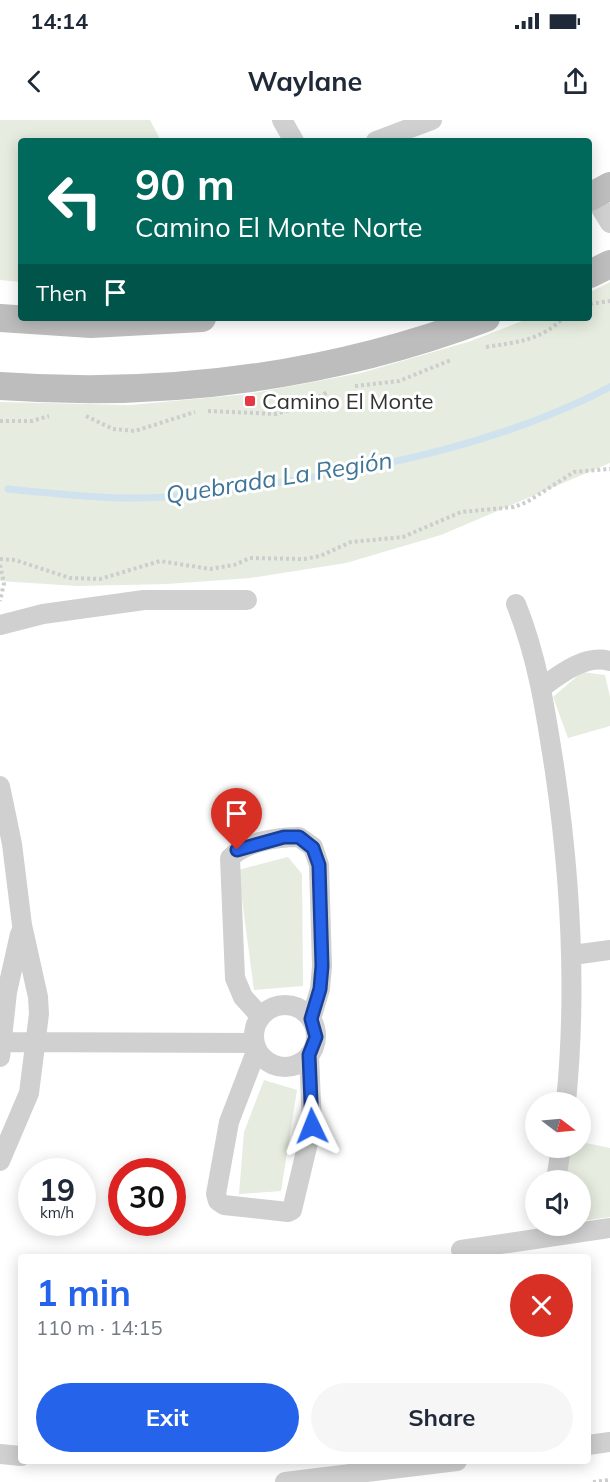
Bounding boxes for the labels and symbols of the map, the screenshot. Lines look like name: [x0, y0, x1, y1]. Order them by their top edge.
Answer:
place label: Camino El Monte: [262, 387, 433, 415]
marker: Camino El Monte: [243, 394, 257, 408]
water label: Quebrada La Región: [163, 444, 394, 510]
pin: [211, 788, 262, 850]
north arrow: [525, 1092, 591, 1158]
position arrow: [280, 1094, 344, 1158]
speed limit sign: 30: [108, 1158, 186, 1236]

